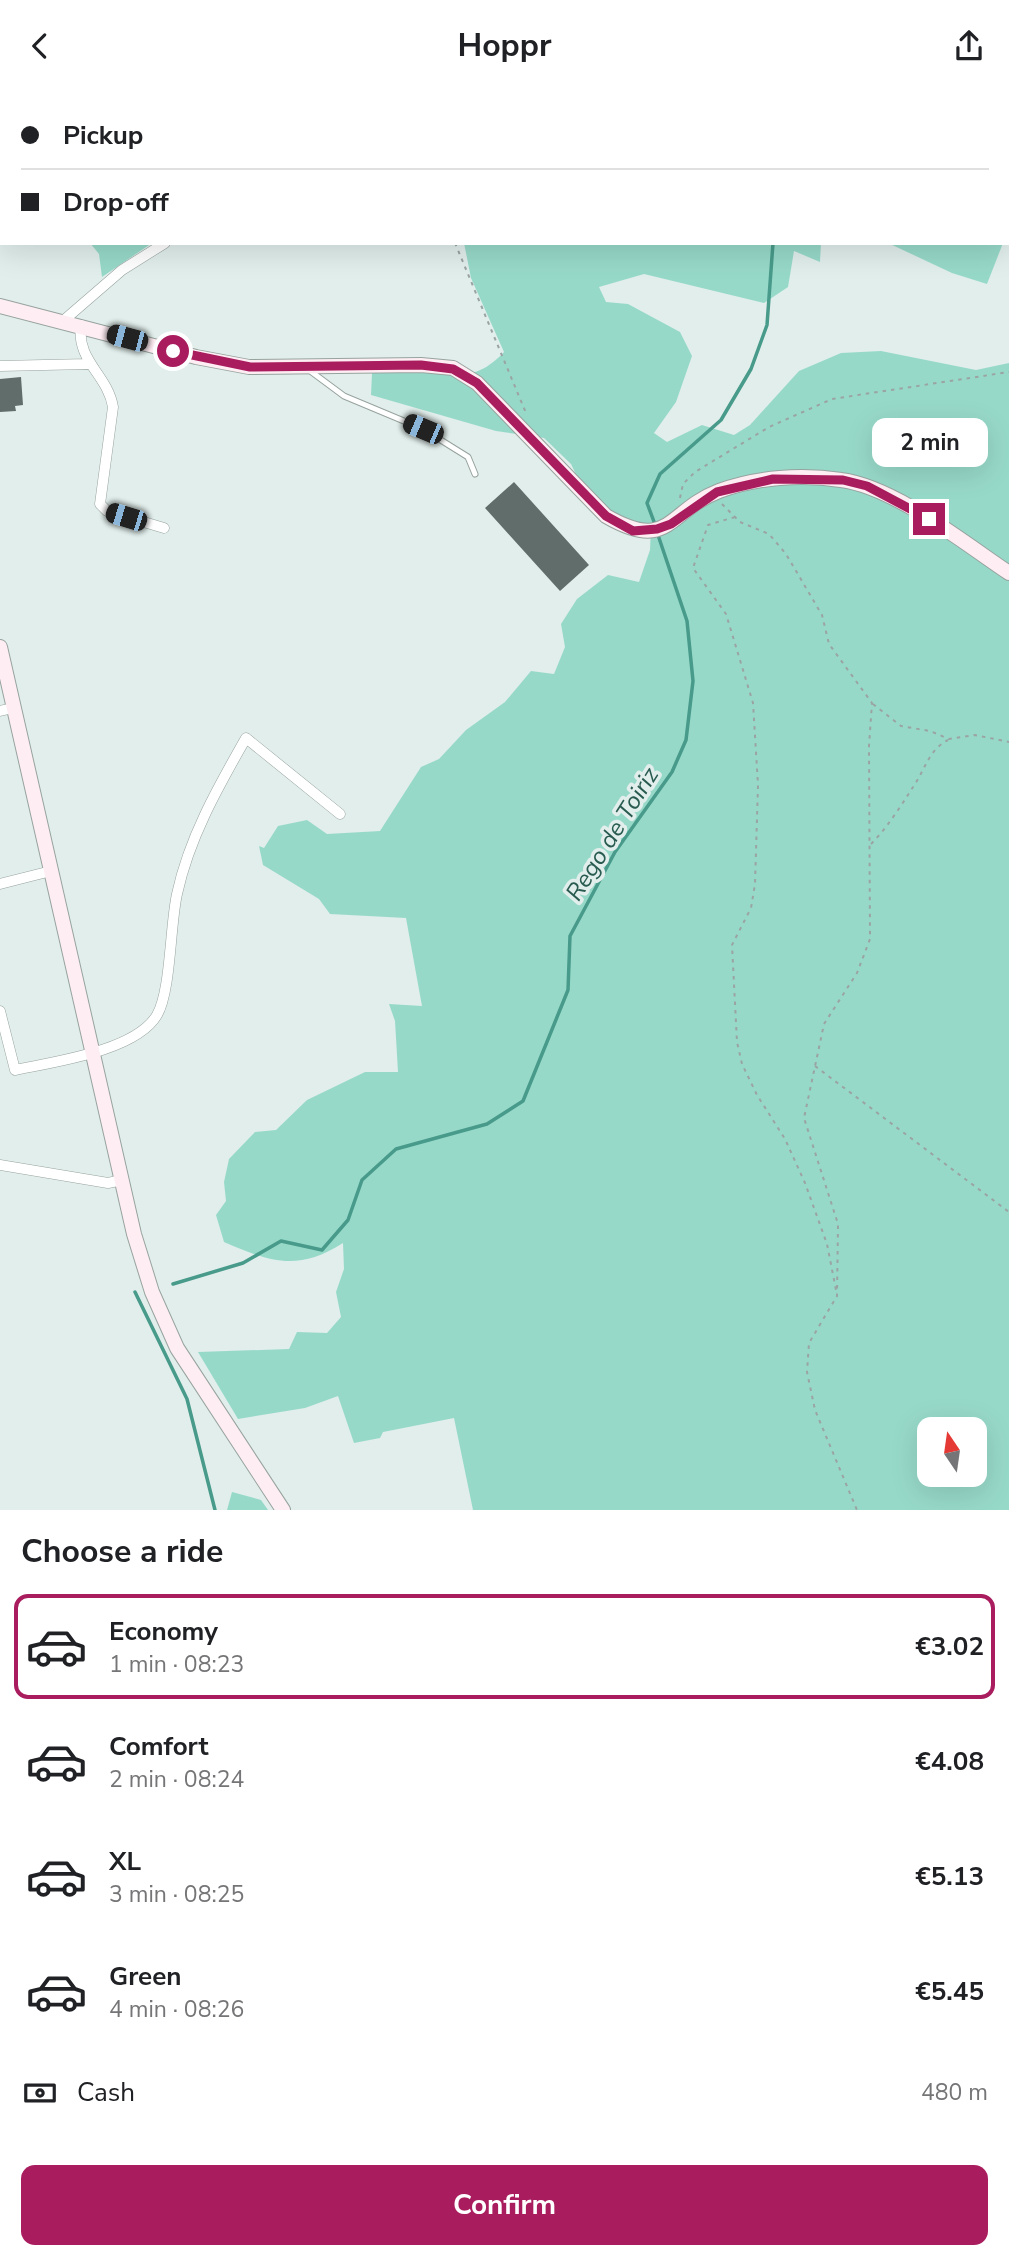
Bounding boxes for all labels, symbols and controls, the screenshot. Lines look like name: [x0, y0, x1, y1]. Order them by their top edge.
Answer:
text: Hoppr: [457, 24, 552, 67]
icon: back: [21, 27, 59, 65]
icon: share: [950, 27, 988, 65]
text: Pickup: [63, 118, 143, 153]
text: Drop-off: [63, 185, 169, 220]
car: [104, 322, 151, 354]
route start: [157, 335, 189, 367]
car: [400, 411, 447, 447]
callout: 2 min: [871, 417, 987, 467]
text: 2 min: [900, 427, 960, 458]
car: [103, 501, 150, 533]
route end: [913, 503, 945, 535]
water label: Rego de Toiriz: [558, 760, 666, 907]
north arrow: [917, 1417, 987, 1487]
map controls: [917, 1417, 987, 1487]
text: Choose a ride: [21, 1530, 223, 1573]
text: Economy: [109, 1614, 218, 1649]
icon: car: [25, 1615, 88, 1678]
text: €3.02: [915, 1629, 984, 1664]
text: 1 min · 08:23: [109, 1649, 244, 1680]
text: Comfort: [109, 1729, 209, 1764]
icon: car: [25, 1730, 88, 1793]
text: €4.08: [915, 1744, 984, 1779]
text: 2 min · 08:24: [109, 1764, 244, 1795]
text: XL: [109, 1844, 141, 1879]
icon: car: [25, 1845, 88, 1908]
text: €5.13: [915, 1859, 984, 1894]
text: 3 min · 08:25: [109, 1879, 244, 1910]
text: Green: [109, 1959, 182, 1994]
icon: car: [25, 1960, 88, 2023]
text: €5.45: [915, 1974, 984, 2009]
text: 4 min · 08:26: [109, 1994, 244, 2025]
icon: cash: [21, 2074, 59, 2112]
text: Cash: [77, 2075, 135, 2110]
text: 480 m: [921, 2077, 988, 2108]
button: Confirm: [21, 2165, 988, 2245]

